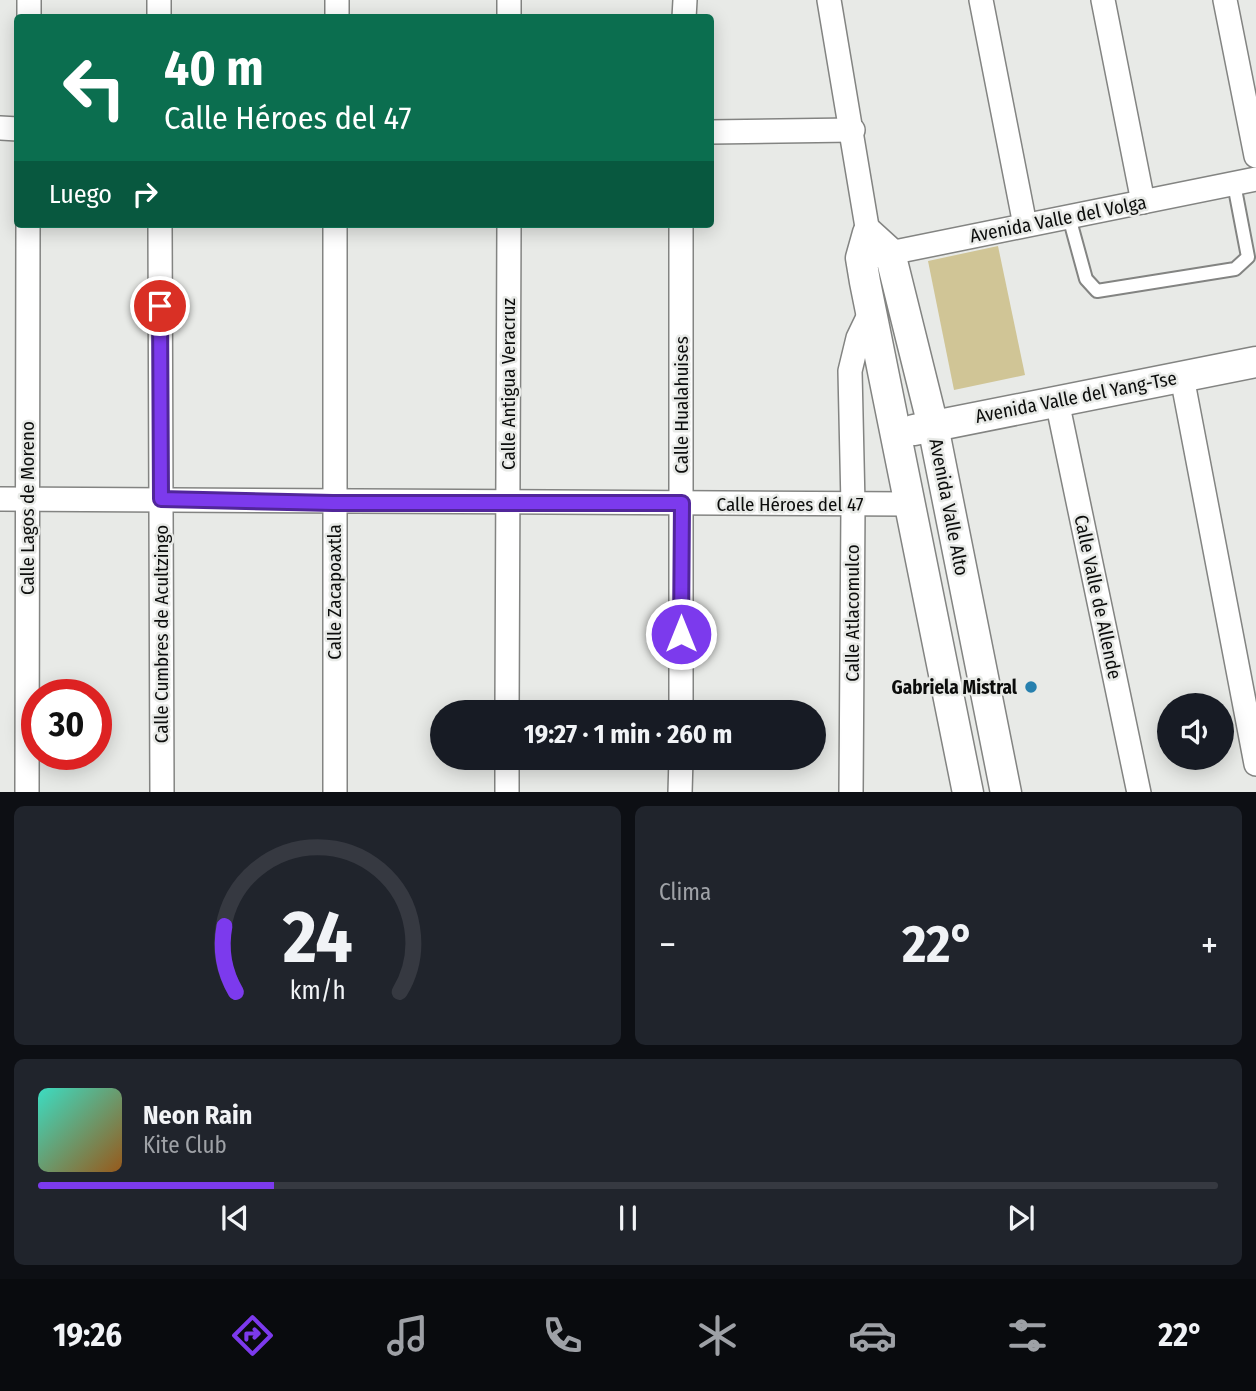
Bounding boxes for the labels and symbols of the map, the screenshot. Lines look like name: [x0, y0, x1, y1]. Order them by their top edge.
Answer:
street label: Avenida Valle del Volga: [968, 191, 1148, 247]
pin: [130, 276, 190, 336]
street label: Calle Antigua Veracruz: [497, 298, 520, 470]
street label: Calle Hualahuises: [670, 336, 693, 474]
street label: Avenida Valle del Yang-Tse: [973, 366, 1179, 428]
street label: Calle Lagos de Moreno: [16, 421, 39, 595]
street label: Avenida Valle Alto: [924, 436, 974, 578]
street label: Calle Héroes del 47: [717, 493, 864, 516]
street label: Calle Valle de Allende: [1069, 513, 1127, 681]
street label: Calle Zacapoaxtla: [323, 524, 346, 660]
street label: Calle Cumbres de Acultzingo: [150, 525, 173, 743]
street label: Calle Atlacomulco: [841, 544, 864, 682]
position arrow: [644, 597, 718, 671]
place label: Gabriela Mistral: [892, 676, 1018, 699]
speed limit sign: 30: [21, 679, 112, 770]
marker: Gabriela Mistral: [1023, 679, 1039, 695]

